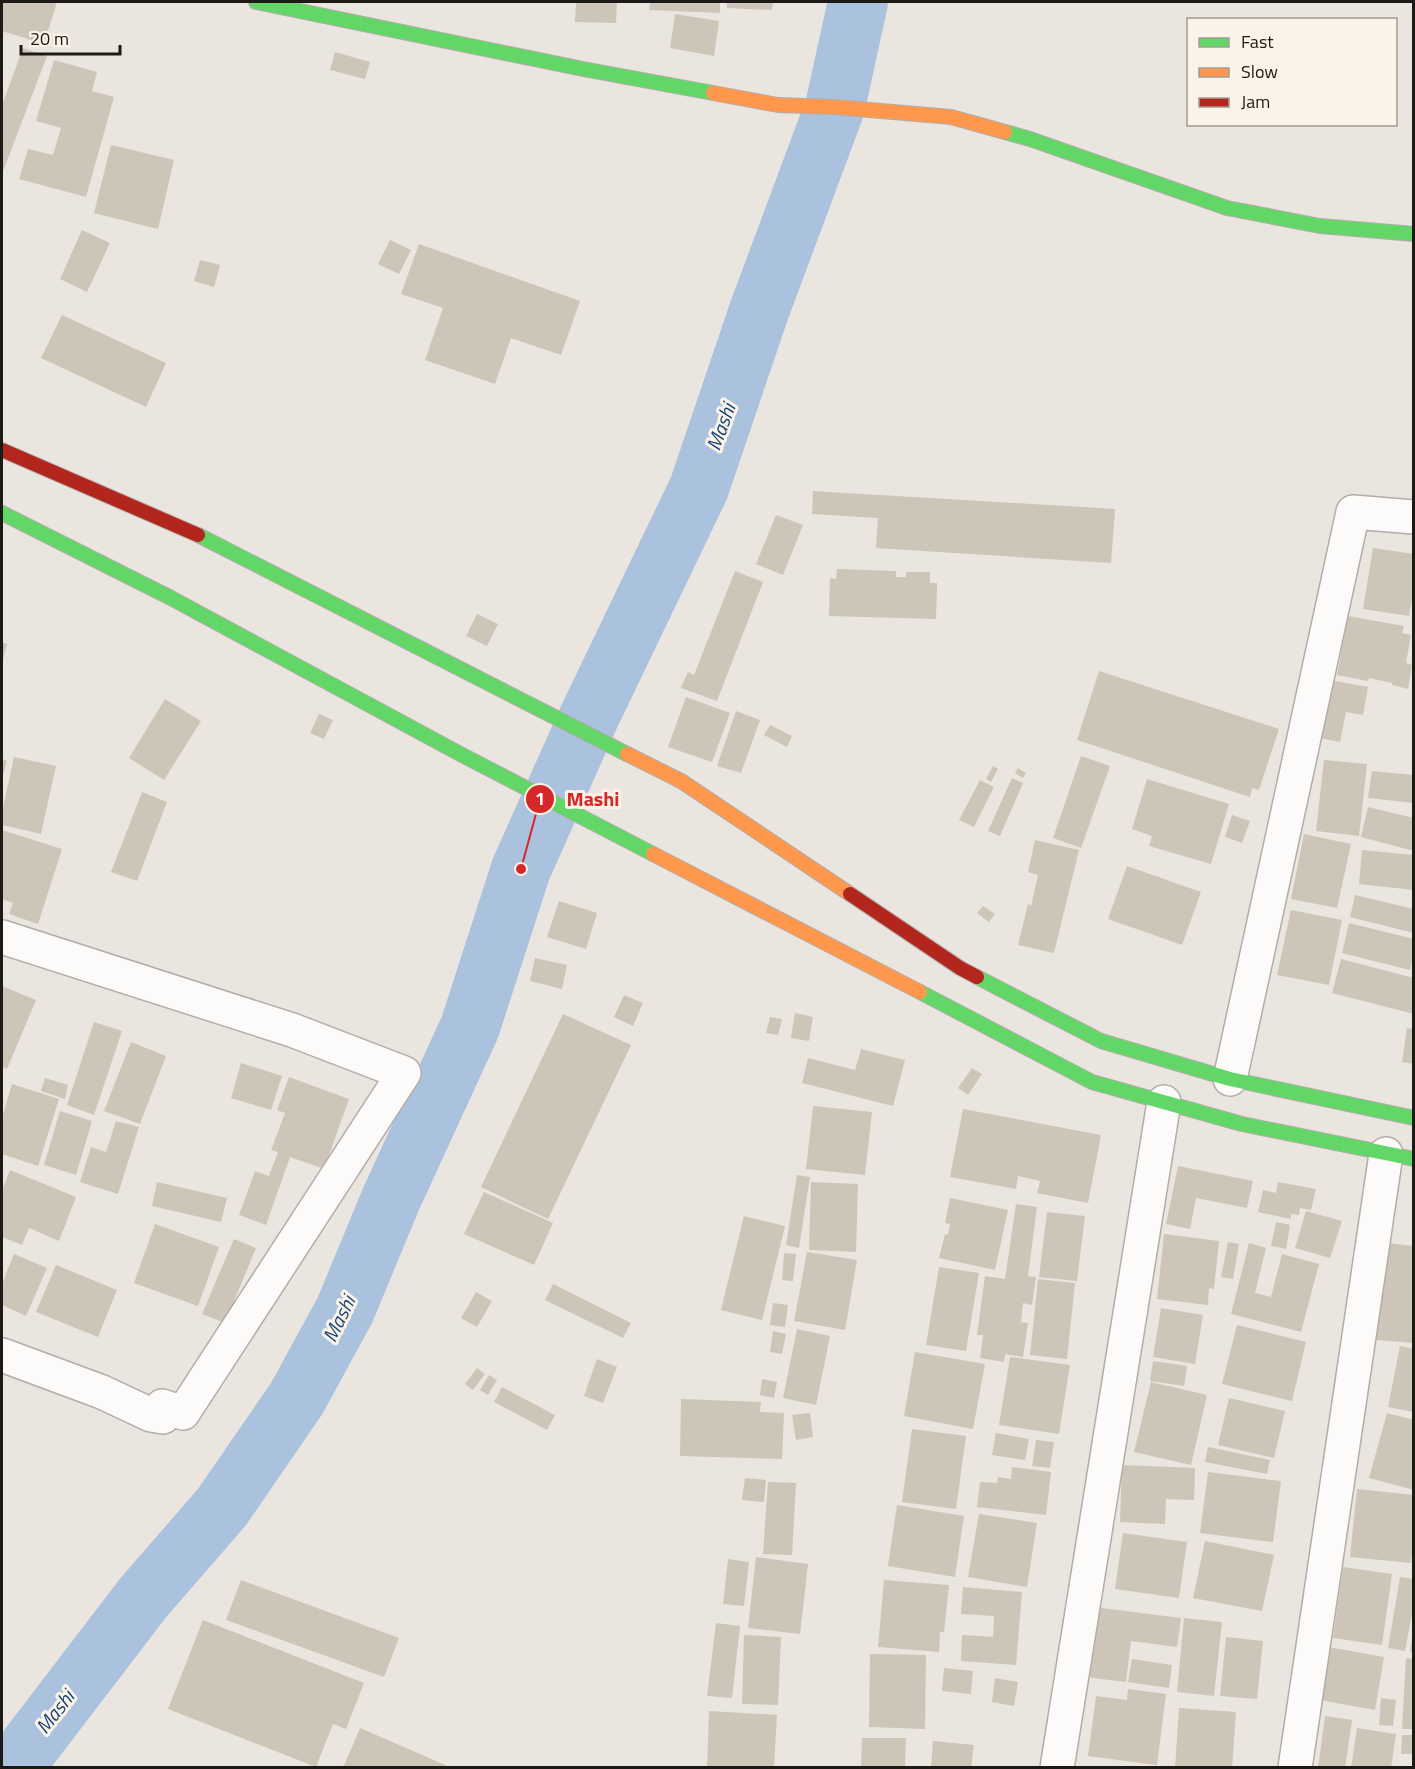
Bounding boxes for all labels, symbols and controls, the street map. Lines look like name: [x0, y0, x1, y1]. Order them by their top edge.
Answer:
scale bar: [21, 18, 120, 56]
legend: [1187, 18, 1397, 126]
text: 20 m: [30, 25, 69, 52]
text: Fast: [1241, 28, 1274, 55]
text: Slow: [1241, 58, 1278, 85]
text: Jam: [1241, 88, 1270, 115]
water label: Mashi: [698, 396, 744, 455]
callout: Mashi: [525, 780, 632, 818]
text: Mashi: [566, 783, 620, 814]
text: 1: [535, 785, 545, 812]
water label: Mashi: [314, 1288, 364, 1347]
water label: Mashi: [28, 1681, 83, 1740]

